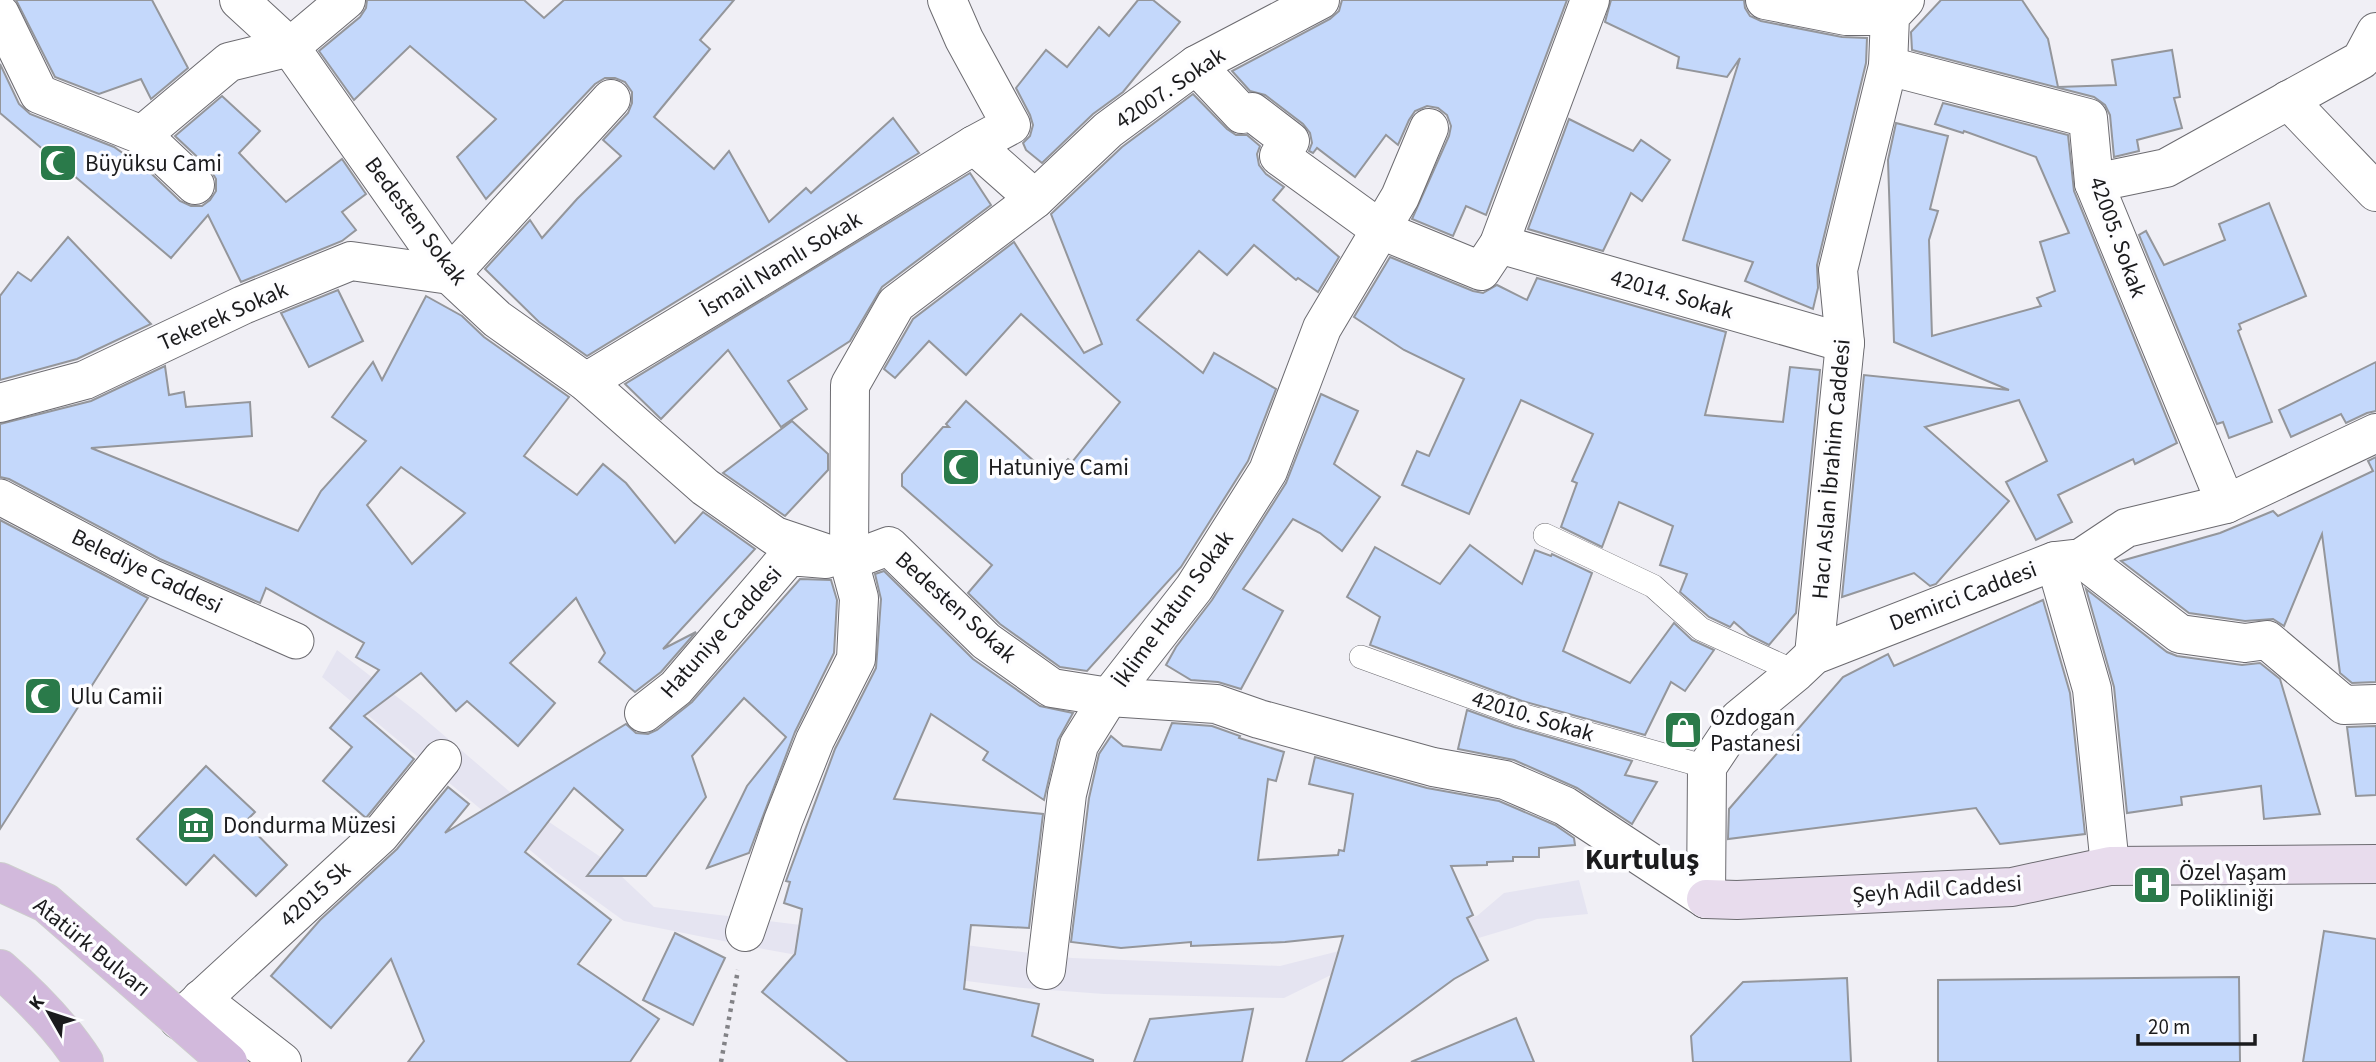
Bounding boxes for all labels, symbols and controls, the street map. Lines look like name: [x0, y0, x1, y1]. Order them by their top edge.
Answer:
street label: 42007. Sokak: [1108, 39, 1232, 137]
mosque icon: Büyüksu Cami: [37, 142, 79, 184]
place label: Büyüksu Cami: [85, 147, 222, 180]
street label: Bedesten Sokak: [357, 150, 476, 293]
street label: 42005. Sokak: [2081, 172, 2155, 303]
street label: İsmail Namlı Sokak: [694, 202, 868, 325]
street label: 42014. Sokak: [1607, 261, 1738, 327]
street label: Tekerek Sokak: [153, 272, 294, 359]
street label: Hacı Aslan İbrahim Caddesi: [1803, 337, 1859, 601]
mosque icon: Hatuniye Cami: [940, 446, 982, 488]
place label: Hatuniye Cami: [988, 451, 1129, 484]
street label: Belediye Caddesi: [66, 520, 228, 622]
street label: İklime Hatun Sokak: [1105, 523, 1242, 694]
street label: Bedesten Sokak: [888, 543, 1024, 671]
street label: Demirci Caddesi: [1884, 553, 2042, 639]
street label: Hatuniye Caddesi: [652, 558, 790, 706]
mosque icon: Ulu Camii: [22, 675, 64, 717]
place label: Ulu Camii: [70, 680, 163, 713]
street label: 42010. Sokak: [1468, 682, 1599, 750]
place label: Ozdogan Pastanesi: [1710, 701, 1801, 760]
shop icon: Ozdogan Pastanesi: [1662, 709, 1704, 751]
museum icon: Dondurma Müzesi: [175, 804, 217, 846]
place label: Dondurma Müzesi: [223, 809, 396, 842]
district label: Kurtuluş: [1585, 838, 1699, 881]
street label: 42015 Sk: [272, 853, 358, 935]
place label: Özel Yaşam Polikliniği: [2179, 856, 2287, 915]
hospital icon: Özel Yaşam Polikliniği: [2131, 864, 2173, 906]
street label: Şeyh Adil Caddesi: [1851, 867, 2023, 911]
street label: Atatürk Bulvarı: [26, 889, 158, 1005]
north arrow: [14, 978, 84, 1048]
text: K: [23, 990, 51, 1016]
scale bar: [2138, 1002, 2255, 1046]
text: 20 m: [2148, 1012, 2190, 1042]

